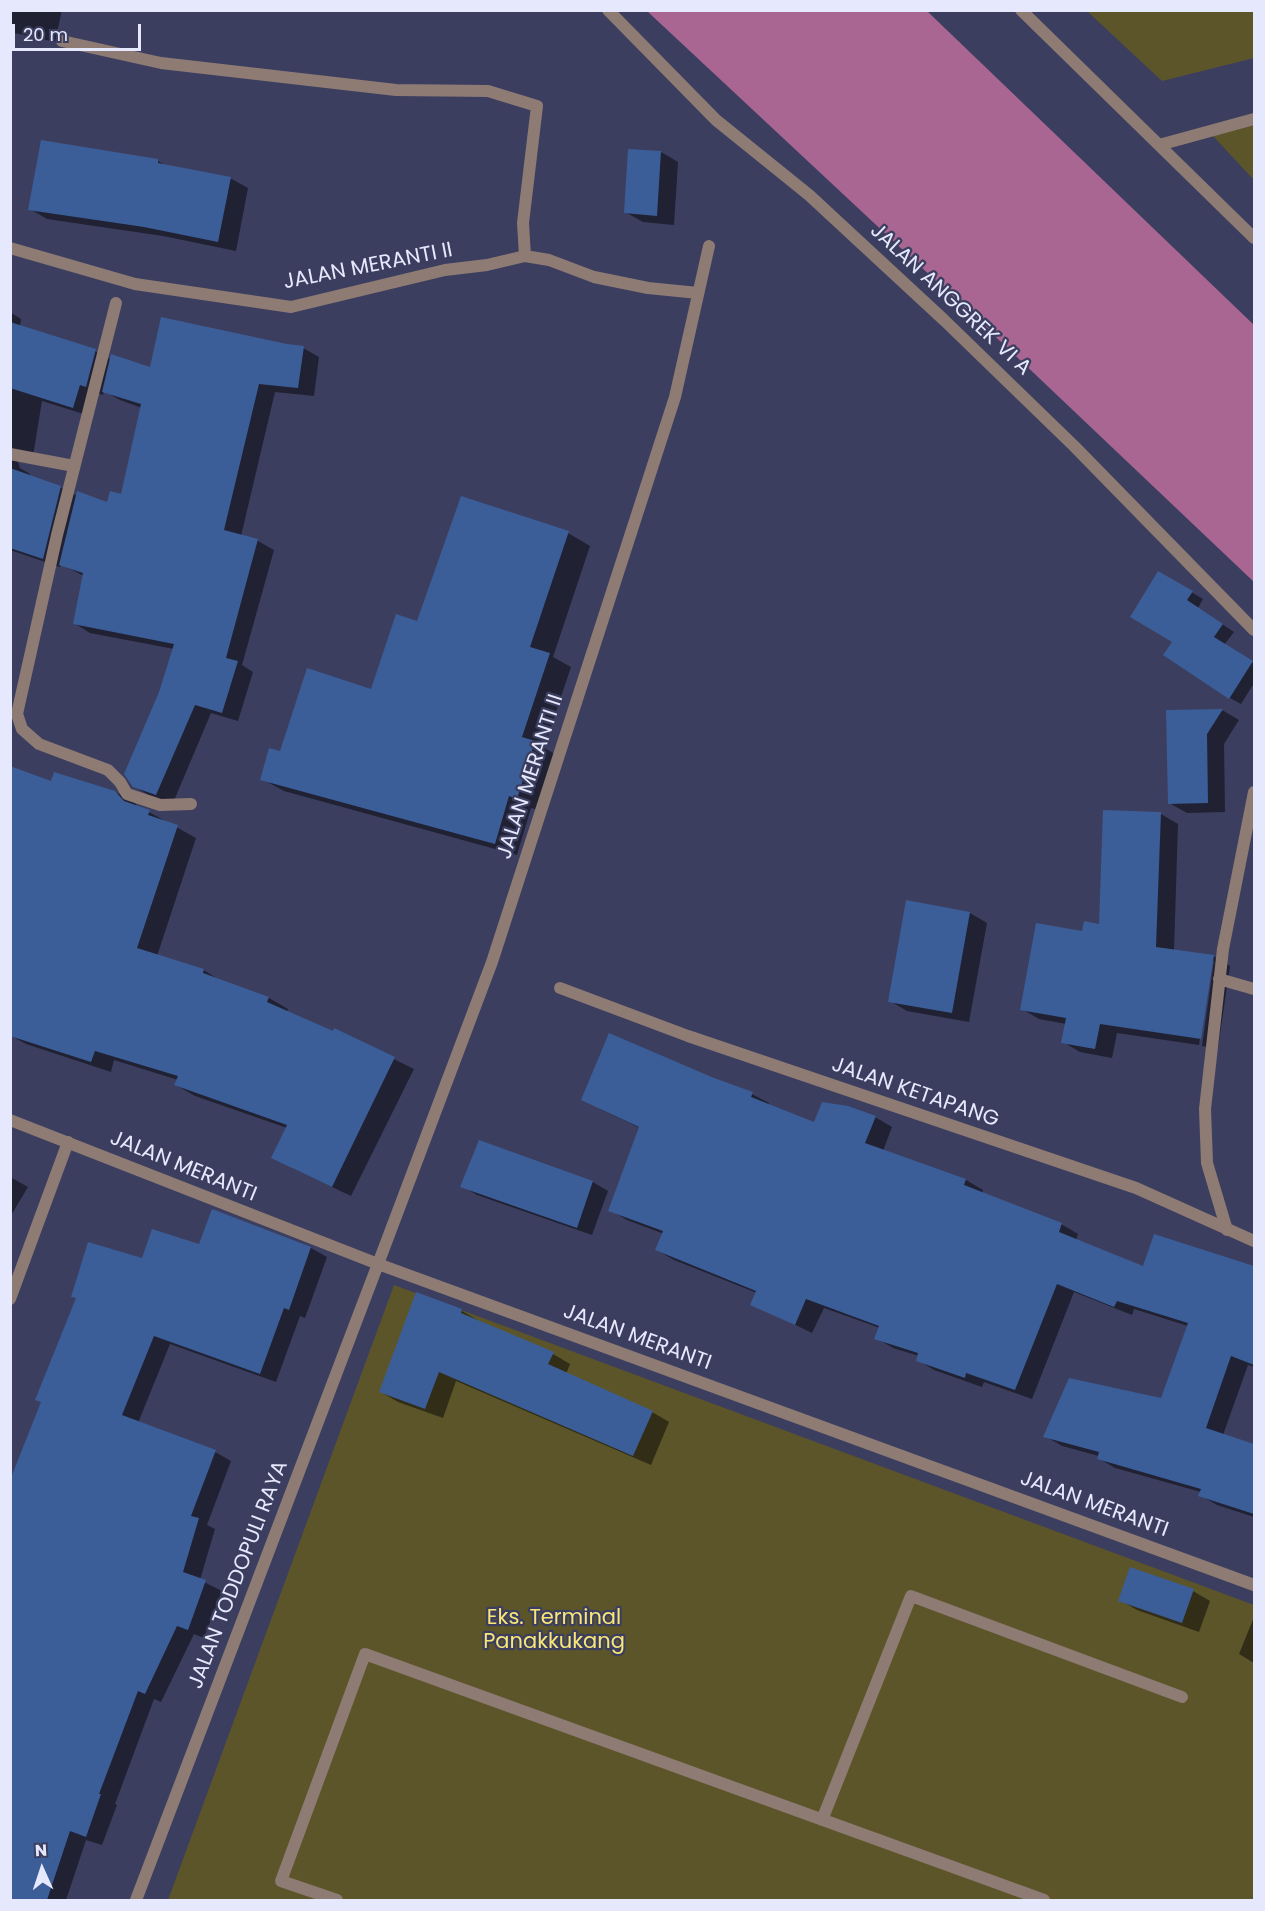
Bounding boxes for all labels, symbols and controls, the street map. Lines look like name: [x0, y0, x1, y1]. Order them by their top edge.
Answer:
scale bar: [15, 12, 144, 50]
text: 20 m: [23, 22, 68, 47]
street label: JALAN ANGGREK VI A: [864, 219, 1036, 381]
street label: JALAN MERANTI II: [281, 238, 455, 296]
street label: JALAN MERANTI II: [492, 691, 570, 863]
street label: JALAN KETAPANG: [828, 1053, 1002, 1133]
street label: JALAN MERANTI: [106, 1126, 260, 1208]
street label: JALAN MERANTI: [559, 1299, 715, 1377]
street label: JALAN TODDOPULI RAYA: [184, 1457, 294, 1693]
street label: JALAN MERANTI: [1016, 1466, 1172, 1544]
park label: Eks. Terminal Panakkukang: [483, 1606, 625, 1656]
north arrow: [12, 1839, 72, 1899]
text: N: [34, 1839, 48, 1862]

